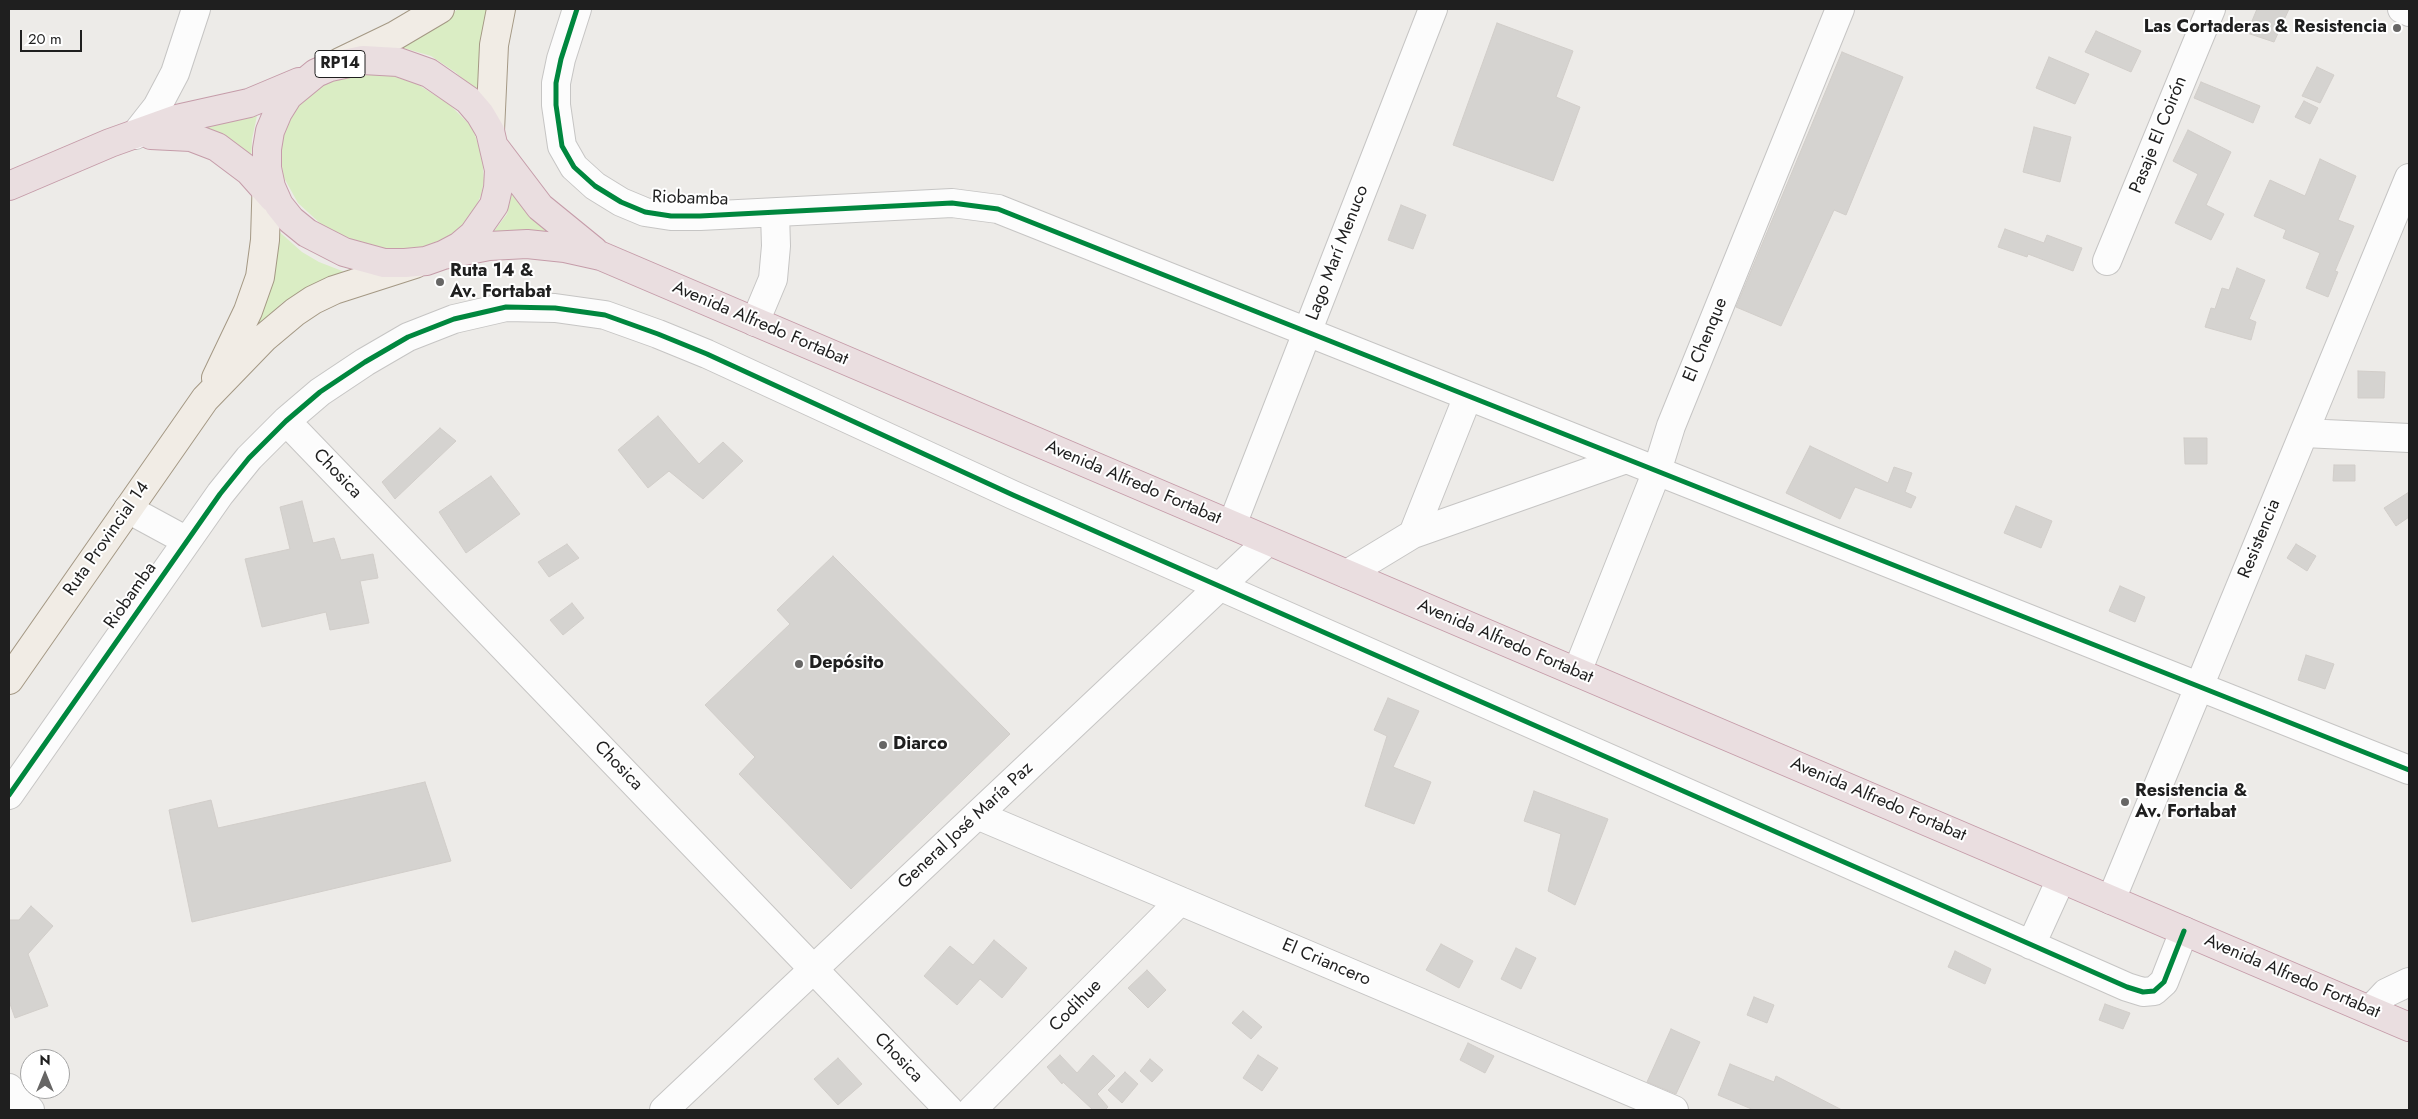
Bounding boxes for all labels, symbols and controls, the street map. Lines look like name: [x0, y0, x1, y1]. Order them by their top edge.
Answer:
place label: Las Cortaderas & Resistencia: [2144, 17, 2387, 39]
scale bar: [22, 20, 85, 52]
marker: Las Cortaderas & Resistencia: [2391, 22, 2403, 34]
text: 20 m: [28, 28, 62, 50]
road number: RP14: [315, 51, 365, 78]
street label: Pasaje El Coirón: [2126, 73, 2192, 197]
street label: Lago Marí Menuco: [1302, 182, 1374, 324]
street label: Riobamba: [651, 187, 729, 211]
place label: Ruta 14 & Av. Fortabat: [450, 261, 551, 304]
marker: Ruta 14 & Av. Fortabat: [434, 276, 446, 288]
street label: Avenida Alfredo Fortabat: [669, 277, 851, 371]
street label: El Chenque: [1679, 295, 1733, 385]
street label: Avenida Alfredo Fortabat: [1042, 436, 1224, 530]
street label: Chosica: [308, 445, 366, 503]
street label: Ruta Provincial 14: [59, 478, 155, 600]
street label: Resistencia: [2234, 496, 2286, 582]
street label: Riobamba: [100, 558, 162, 634]
street label: Avenida Alfredo Fortabat: [1414, 595, 1596, 689]
place label: Depósito: [809, 653, 884, 675]
marker: Depósito: [793, 658, 805, 670]
place label: Diarco: [893, 734, 948, 756]
street label: Chosica: [589, 737, 647, 795]
marker: Diarco: [877, 739, 889, 751]
street label: Avenida Alfredo Fortabat: [1787, 753, 1969, 847]
street label: General José María Paz: [894, 758, 1038, 894]
place label: Resistencia & Av. Fortabat: [2135, 781, 2247, 824]
marker: Resistencia & Av. Fortabat: [2119, 796, 2131, 808]
street label: Avenida Alfredo Fortabat: [2201, 930, 2383, 1024]
street label: El Criancero: [1278, 935, 1374, 991]
street label: Codihue: [1045, 975, 1107, 1037]
street label: Chosica: [869, 1029, 927, 1087]
north arrow: [20, 1049, 70, 1099]
text: N: [39, 1050, 51, 1070]

